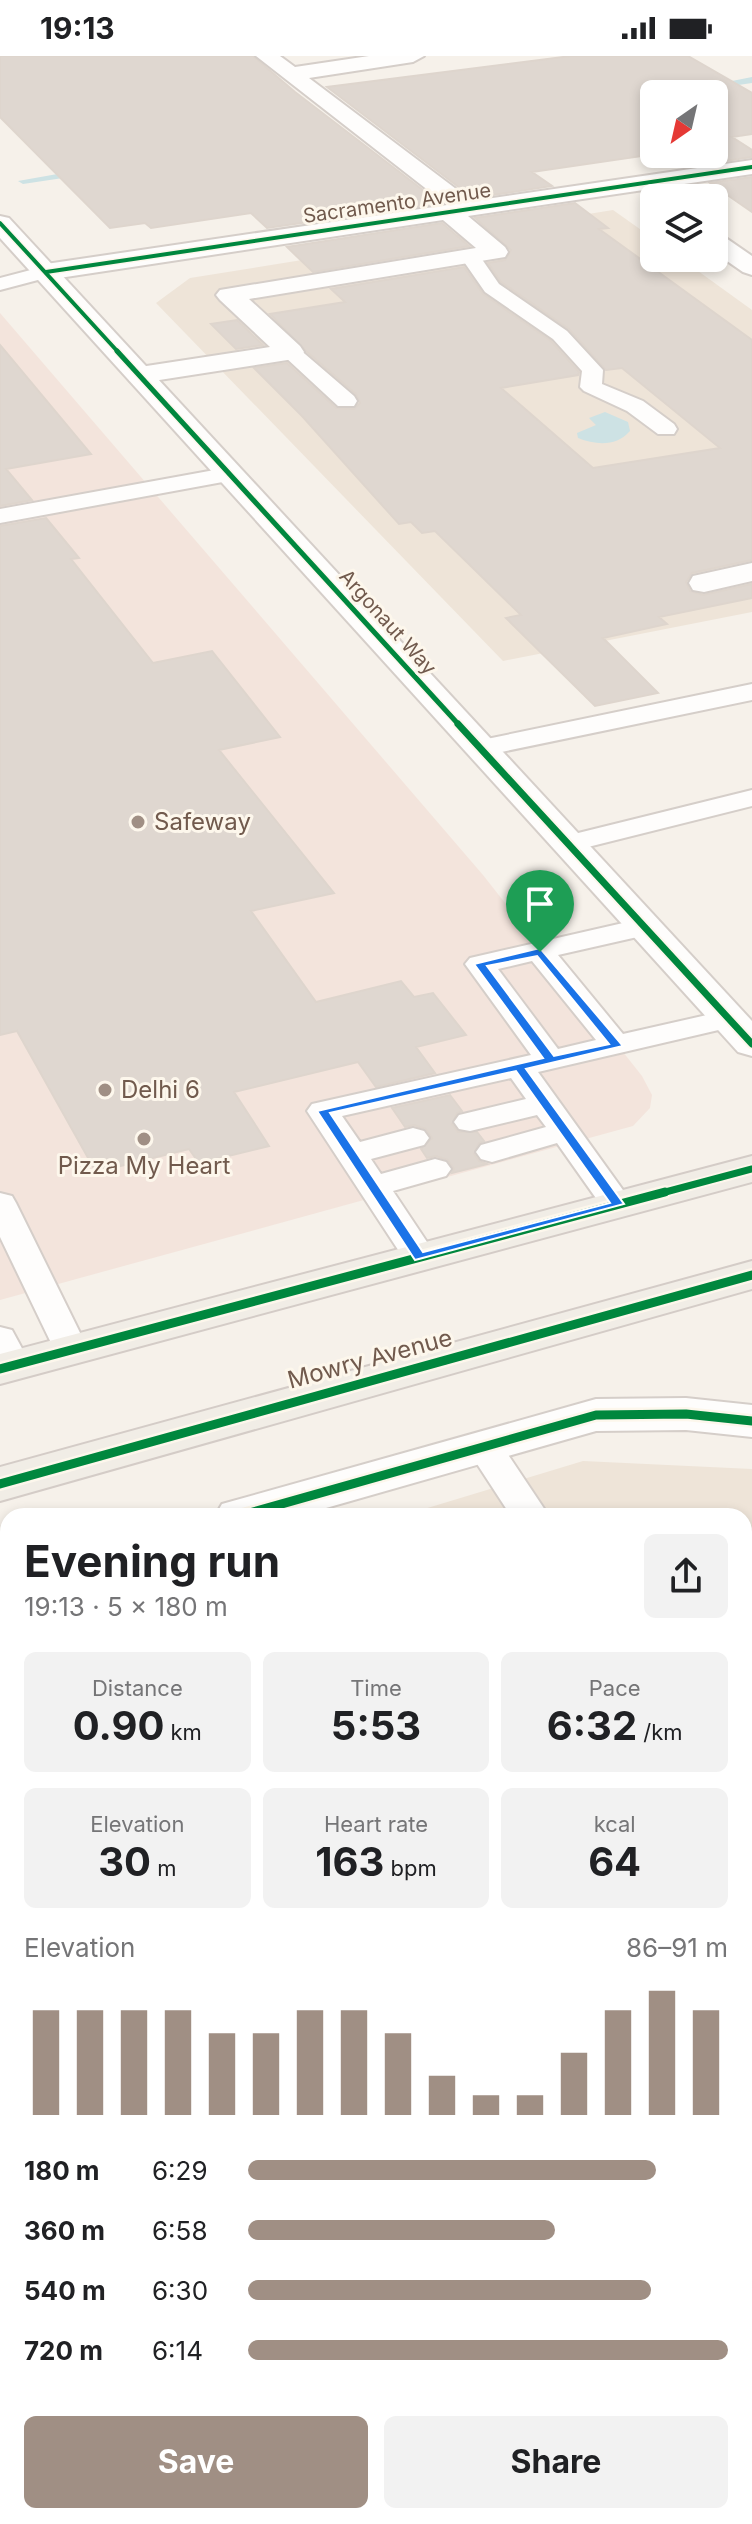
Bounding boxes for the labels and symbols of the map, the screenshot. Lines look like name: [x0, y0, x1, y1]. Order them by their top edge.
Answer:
north arrow: [640, 80, 728, 168]
street label: Sacramento Avenue: [302, 178, 492, 228]
street label: Argonaut Way: [335, 564, 441, 680]
place label: Safeway: [154, 807, 251, 836]
marker: Safeway: [129, 813, 147, 831]
pin: [506, 870, 574, 952]
place label: Delhi 6: [121, 1075, 200, 1104]
marker: Delhi 6: [96, 1081, 114, 1099]
marker: Pizza My Heart: [135, 1130, 153, 1148]
place label: Pizza My Heart: [58, 1151, 231, 1180]
street label: Mowry Avenue: [284, 1323, 455, 1394]

